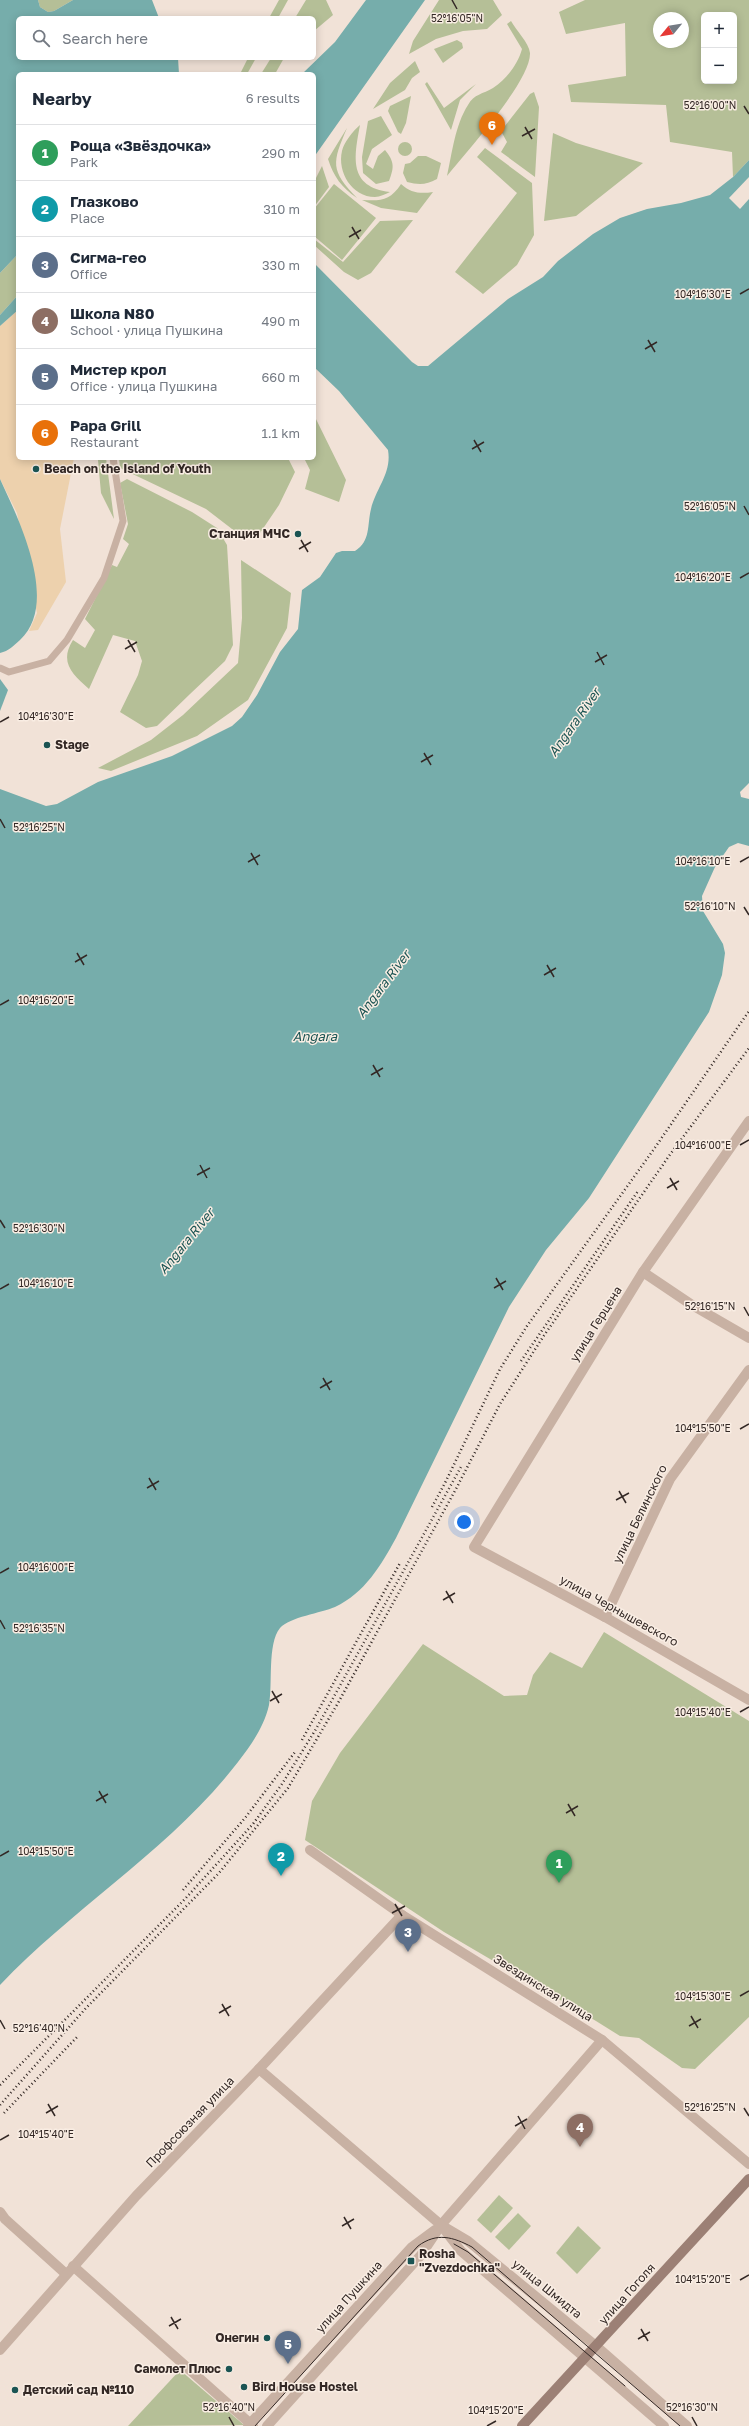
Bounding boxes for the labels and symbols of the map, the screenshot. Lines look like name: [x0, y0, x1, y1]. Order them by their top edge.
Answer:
text: 52°16'05"N: [431, 12, 483, 24]
north arrow: [653, 12, 689, 48]
text: 52°16'00"N: [684, 99, 736, 111]
pin: 6: [479, 112, 505, 145]
text: 104°16'30"E: [675, 288, 731, 300]
place label: Beach on the Island of Youth: [44, 461, 211, 476]
marker: Beach on the Island of Youth: [31, 464, 41, 474]
text: 52°16'05"N: [684, 500, 736, 512]
place label: Станция МЧС: [209, 526, 290, 541]
marker: Станция МЧС: [293, 529, 303, 539]
text: 104°16'20"E: [675, 571, 731, 583]
water label: Angara River: [545, 683, 604, 759]
text: 104°16'30"E: [18, 710, 74, 722]
place label: Stage: [55, 737, 89, 752]
marker: Stage: [42, 740, 52, 750]
text: 52°16'25"N: [13, 821, 65, 833]
text: 104°16'10"E: [676, 855, 730, 867]
text: 52°16'10"N: [684, 900, 736, 912]
water label: Angara River: [353, 946, 414, 1021]
text: 104°16'20"E: [18, 994, 74, 1006]
water label: Angara: [293, 1028, 338, 1044]
text: 104°16'00"E: [675, 1139, 731, 1151]
water label: Angara River: [155, 1204, 218, 1277]
text: 52°16'30"N: [13, 1222, 65, 1234]
text: 104°16'10"E: [19, 1277, 73, 1289]
street label: улица Герцена: [566, 1283, 625, 1364]
text: 52°16'15"N: [685, 1300, 735, 1312]
text: 104°15'50"E: [675, 1422, 731, 1434]
street label: улица Белинского: [609, 1462, 670, 1565]
your location: [454, 1512, 474, 1532]
text: 104°16'00"E: [18, 1561, 74, 1573]
street label: улица Чернышевского: [557, 1572, 681, 1649]
text: 52°16'35"N: [13, 1622, 65, 1634]
text: 104°15'40"E: [675, 1706, 731, 1718]
pin: 2: [268, 1843, 294, 1876]
text: 104°15'50"E: [18, 1845, 74, 1857]
pin: 1: [546, 1850, 572, 1883]
pin: 3: [395, 1919, 421, 1952]
street label: Звездинская улица: [491, 1951, 596, 2024]
text: 104°15'30"E: [675, 1990, 731, 2002]
text: 52°16'40"N: [13, 2022, 65, 2034]
street label: Профсоюзная улица: [142, 2073, 237, 2170]
text: 52°16'25"N: [684, 2101, 736, 2113]
pin: 4: [567, 2114, 593, 2147]
text: 104°15'40"E: [18, 2128, 74, 2140]
place label: Rosha "Zvezdochka": [419, 2246, 500, 2275]
marker: Rosha "Zvezdochka": [406, 2256, 416, 2266]
street label: улица Шмидта: [509, 2256, 585, 2321]
street label: улица Пушкина: [312, 2257, 385, 2336]
street label: улица Гоголя: [595, 2260, 658, 2327]
text: 104°15'20"E: [675, 2273, 731, 2285]
place label: Онегин: [215, 2330, 259, 2345]
pin: 5: [275, 2331, 301, 2364]
marker: Онегин: [262, 2333, 272, 2343]
place label: Самолет Плюс: [134, 2361, 221, 2376]
marker: Самолет Плюс: [224, 2364, 234, 2374]
place label: Bird House Hostel: [252, 2379, 358, 2394]
place label: Детский сад №110: [23, 2382, 135, 2397]
marker: Bird House Hostel: [239, 2382, 249, 2392]
marker: Детский сад №110: [10, 2385, 20, 2395]
text: 52°16'40"N: [203, 2401, 255, 2413]
text: 52°16'30"N: [666, 2401, 718, 2413]
text: 104°15'20"E: [468, 2404, 524, 2416]

